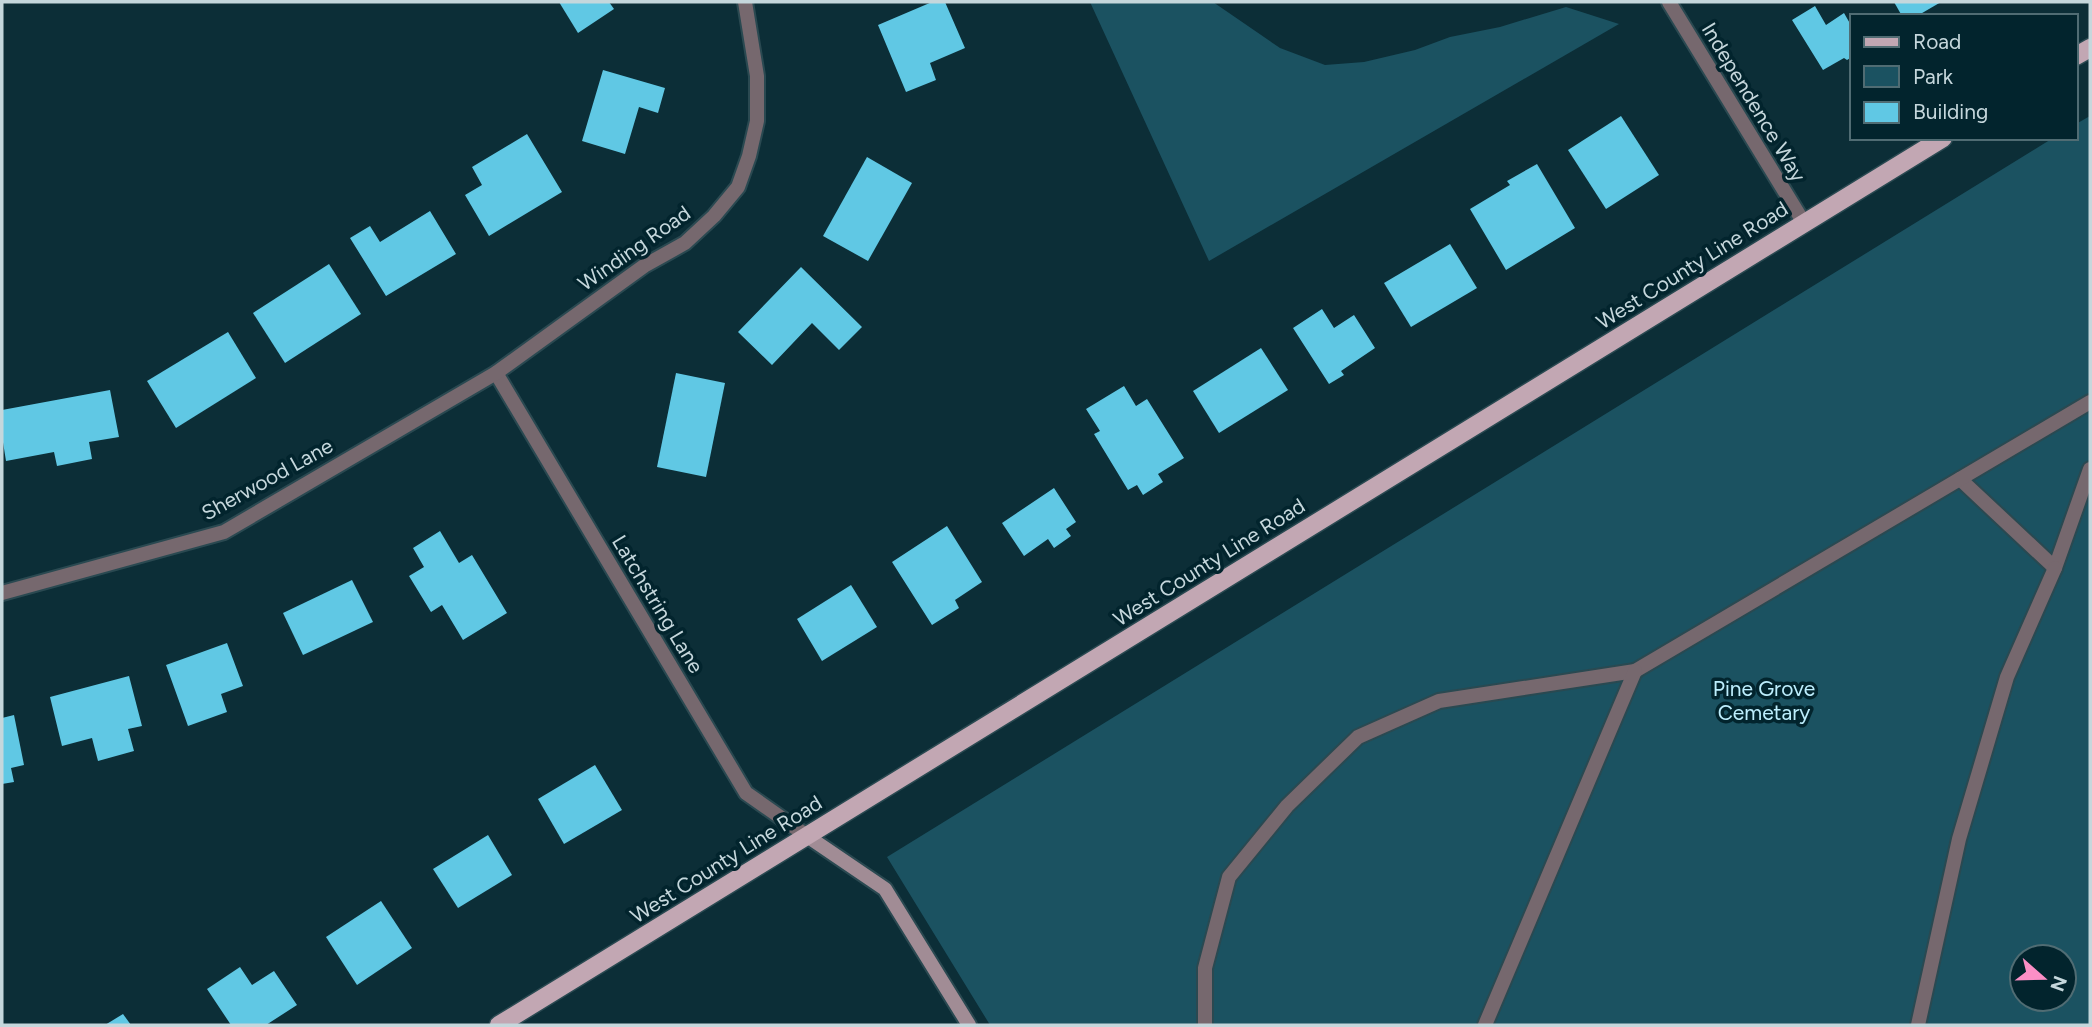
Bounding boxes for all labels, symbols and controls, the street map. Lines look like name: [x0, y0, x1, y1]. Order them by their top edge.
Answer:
legend: [1850, 14, 2078, 140]
street label: Independence Way: [1697, 18, 1811, 186]
text: Road: [1913, 29, 1961, 54]
text: Park: [1913, 64, 1954, 89]
text: Building: [1913, 99, 1988, 124]
street label: West County Line Road: [1592, 196, 1792, 334]
street label: Winding Road: [573, 200, 695, 296]
street label: Sherwood Lane: [197, 433, 337, 525]
street label: West County Line Road: [1109, 493, 1309, 631]
street label: Latchstring Lane: [607, 531, 709, 677]
park label: Pine Grove Cemetary: [1713, 676, 1815, 725]
street label: West County Line Road: [626, 790, 826, 928]
north arrow: [2008, 943, 2078, 1013]
text: N: [2045, 973, 2072, 994]

